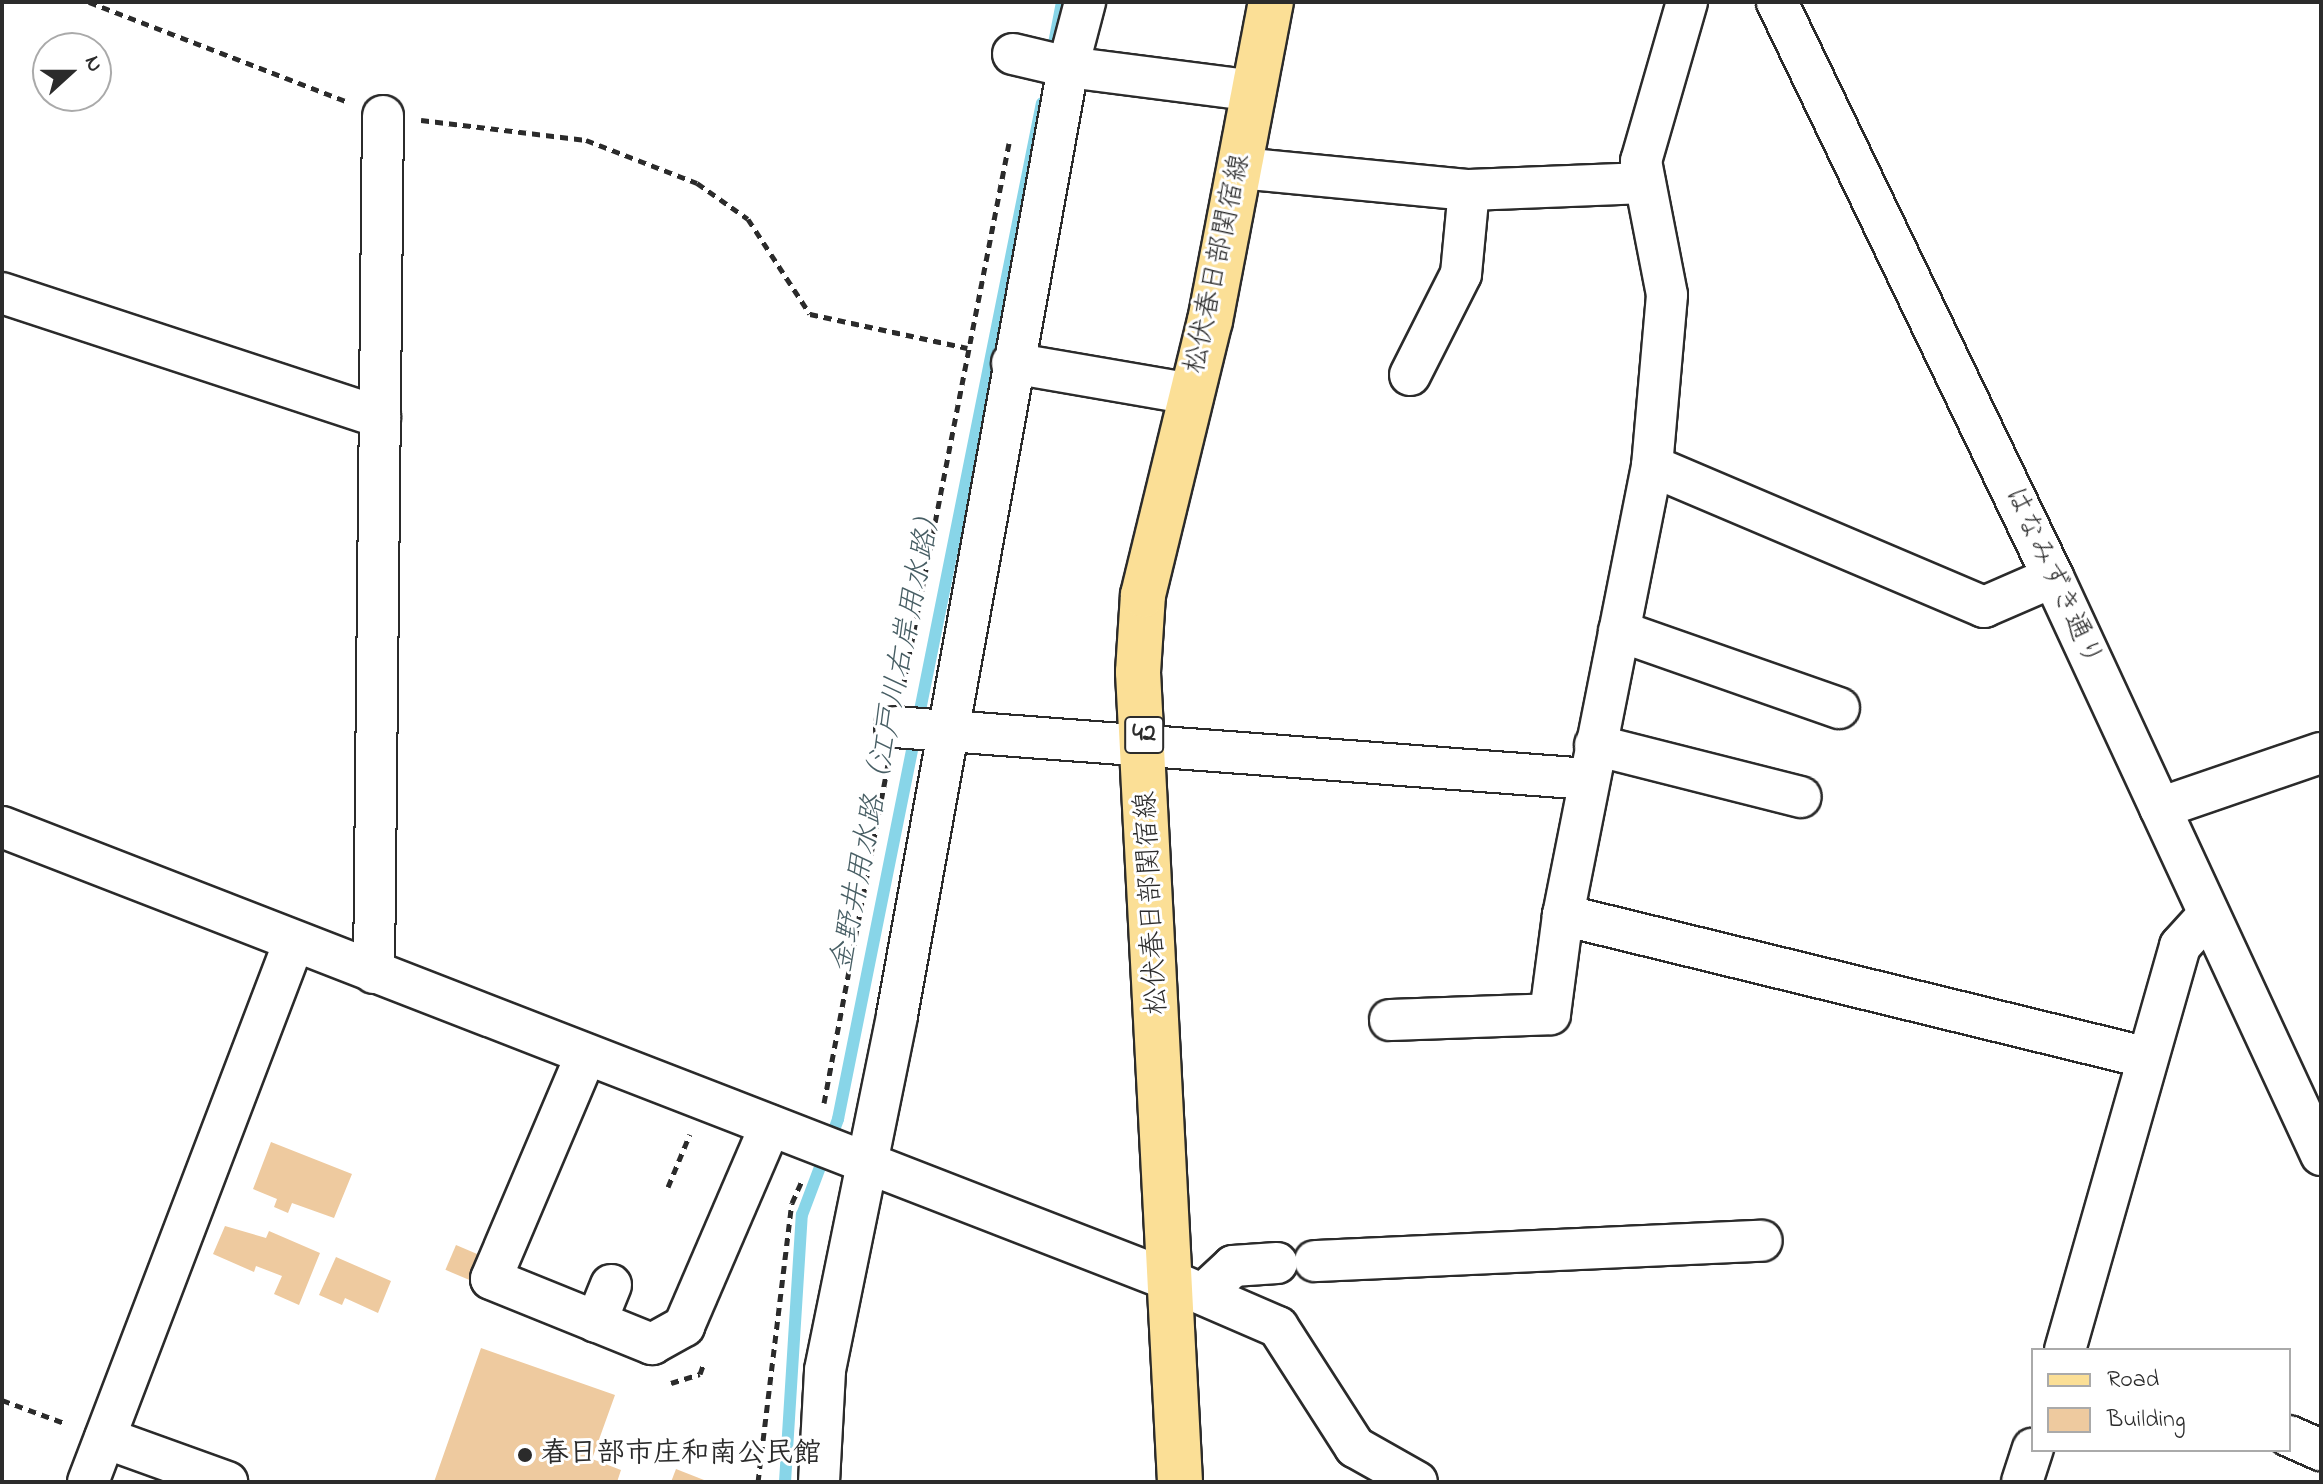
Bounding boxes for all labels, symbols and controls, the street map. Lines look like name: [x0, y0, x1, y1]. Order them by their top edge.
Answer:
north arrow: [32, 32, 112, 112]
text: N: [75, 51, 110, 77]
street label: 松伏春日部関宿線: [1179, 151, 1259, 377]
street label: はなみずき通り: [1995, 481, 2109, 673]
water label: 金野井用水路（江戸川右岸用水路）: [825, 498, 951, 976]
road number: 42: [1124, 713, 1164, 757]
street label: 松伏春日部関宿線: [1130, 790, 1176, 1016]
legend: [2031, 1348, 2291, 1452]
text: Road: [2107, 1363, 2159, 1398]
text: Building: [2107, 1403, 2186, 1438]
place label: 春日部市庄和南公民館: [541, 1438, 821, 1472]
marker: 春日部市庄和南公民館: [516, 1446, 534, 1464]

